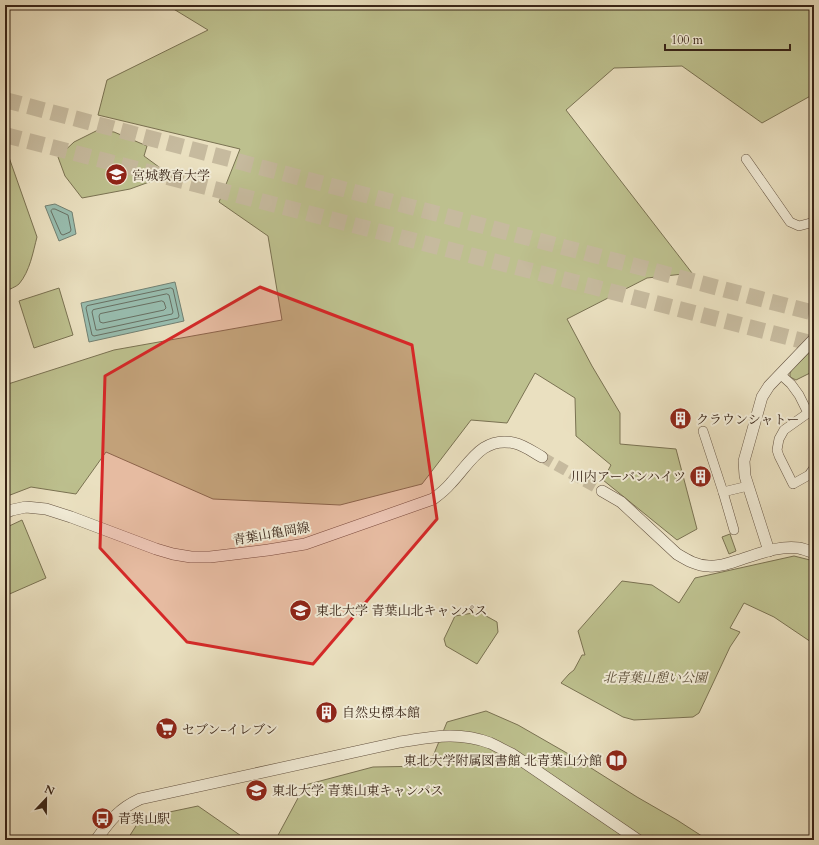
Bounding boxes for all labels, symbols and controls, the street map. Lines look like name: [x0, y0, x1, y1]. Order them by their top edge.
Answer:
scale bar: [665, 26, 790, 52]
text: 100 m: [671, 32, 704, 48]
school or university icon: 宮城教育大学: [104, 162, 130, 188]
place label: 宮城教育大学: [132, 167, 210, 185]
building icon: クラウンシャトー: [667, 406, 693, 432]
place label: クラウンシャトー: [696, 411, 799, 429]
building icon: 川内アーバンハイツ: [688, 463, 714, 489]
place label: 川内アーバンハイツ: [571, 468, 686, 486]
street label: 青葉山亀岡線: [231, 518, 311, 550]
school or university icon: 東北大学 青葉山北キャンパス: [288, 597, 314, 623]
place label: 東北大学 青葉山北キャンパス: [316, 602, 488, 620]
park label: 北青葉山憩い公園: [603, 669, 709, 687]
building icon: 自然史標本館: [314, 699, 340, 725]
place label: 自然史標本館: [342, 704, 420, 722]
supermarket icon: セブン-イレブン: [153, 716, 179, 742]
place label: セブン-イレブン: [182, 721, 278, 739]
library icon: 東北大学附属図書館 北青葉山分館: [604, 747, 630, 773]
place label: 東北大学附属図書館 北青葉山分館: [404, 752, 602, 770]
school or university icon: 東北大学 青葉山東キャンパス: [244, 777, 270, 803]
north arrow: [26, 779, 66, 819]
text: N: [42, 781, 57, 799]
place label: 東北大学 青葉山東キャンパス: [272, 782, 444, 800]
bus stop icon: 青葉山駅: [89, 805, 115, 831]
place label: 青葉山駅: [118, 810, 170, 828]

